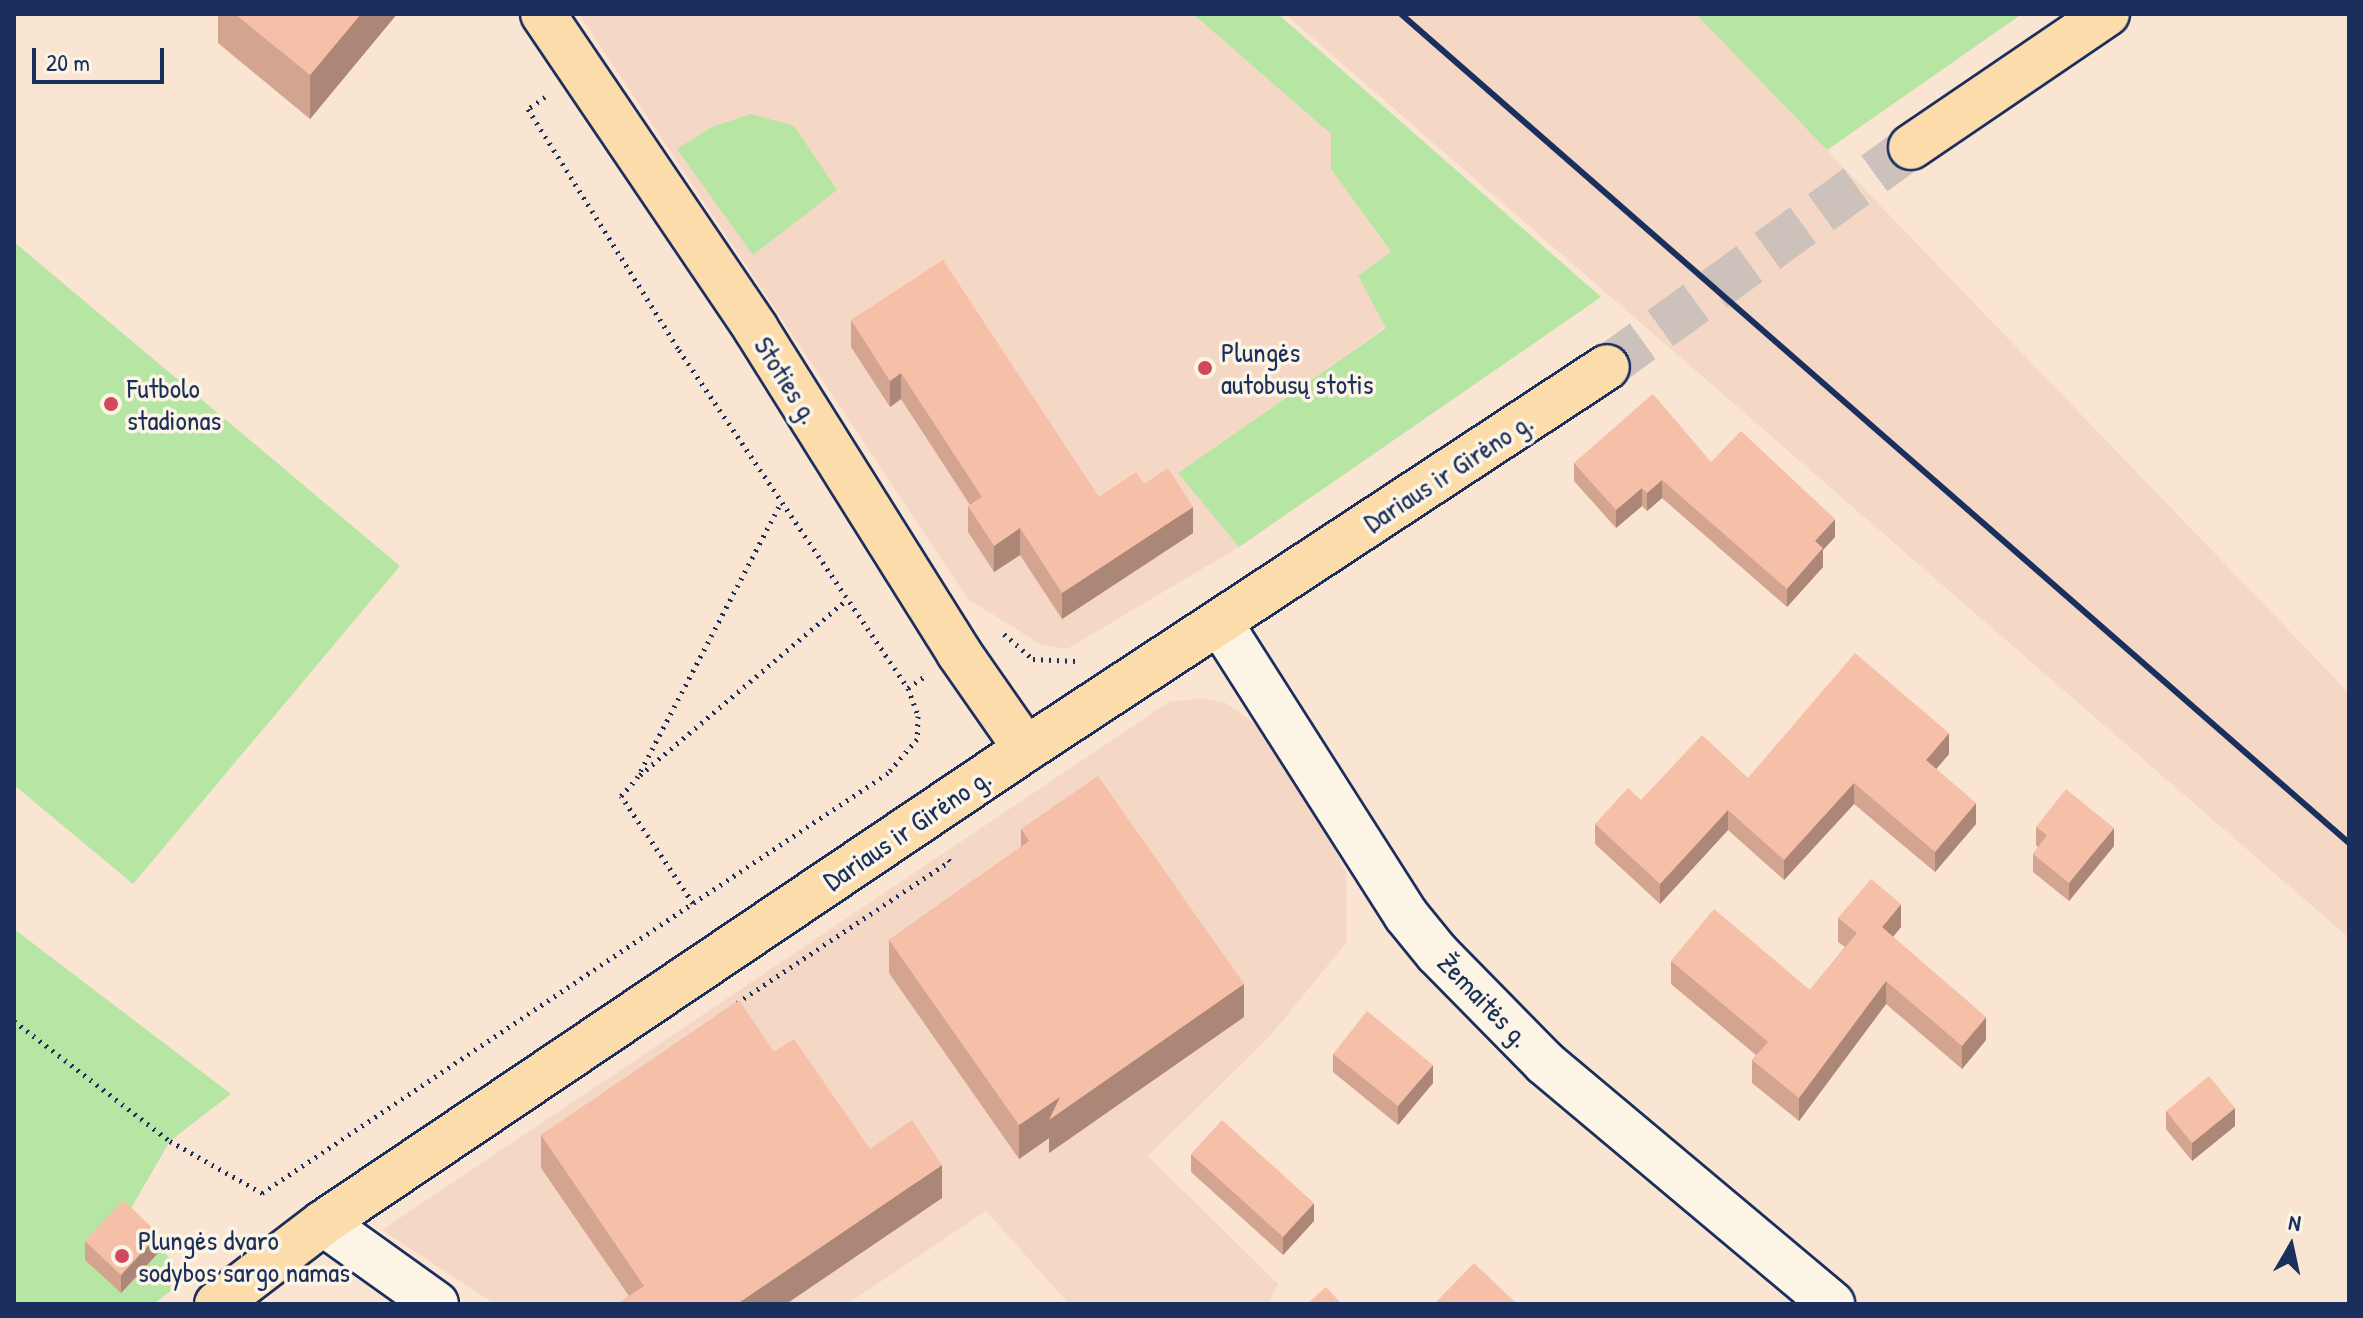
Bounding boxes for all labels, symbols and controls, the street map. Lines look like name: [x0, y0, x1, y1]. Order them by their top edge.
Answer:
scale bar: [36, 32, 168, 82]
text: 20 m: [46, 46, 90, 78]
street label: Stoties g.: [747, 330, 827, 430]
place label: Plungės autobusų stotis: [1221, 335, 1374, 401]
marker: Plungės autobusų stotis: [1196, 359, 1214, 377]
place label: Futbolo stadionas: [127, 371, 221, 437]
marker: Futbolo stadionas: [102, 395, 120, 413]
street label: Dariaus ir Girėno g.: [1357, 405, 1539, 539]
street label: Dariaus ir Girėno g.: [817, 761, 997, 897]
street label: Žemaitės g.: [1431, 946, 1537, 1054]
north arrow: [2251, 1206, 2331, 1286]
text: N: [2287, 1207, 2303, 1238]
place label: Plungės dvaro sodybos sargo namas: [138, 1223, 350, 1289]
marker: Plungės dvaro sodybos sargo namas: [113, 1247, 131, 1265]

